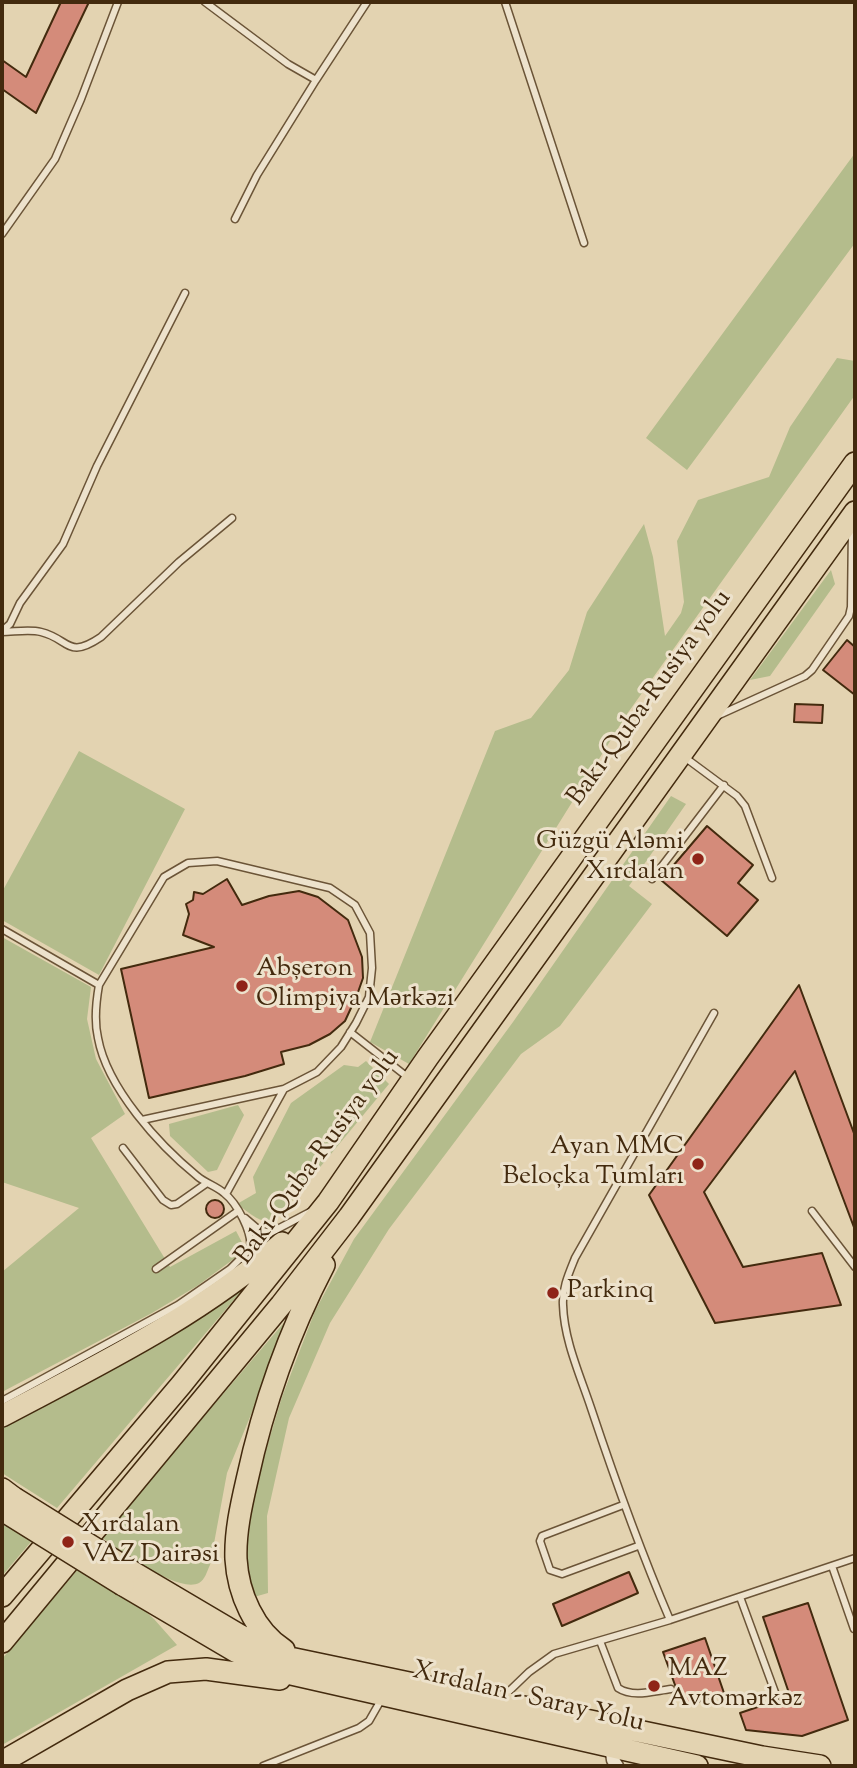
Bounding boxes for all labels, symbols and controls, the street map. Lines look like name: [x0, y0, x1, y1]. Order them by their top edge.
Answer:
street label: Bakı-Quba-Rusiya yolu: [562, 585, 740, 813]
place label: Güzgü Aləmi Xırdalan: [536, 828, 684, 890]
marker: Güzgü Aləmi Xırdalan: [690, 851, 706, 867]
place label: Abşeron Olimpiya Mərkəzi: [256, 955, 454, 1016]
marker: Abşeron Olimpiya Mərkəzi: [234, 978, 250, 994]
street label: Bakı-Quba-Rusiya yolu: [230, 1044, 408, 1272]
place label: Ayan MMC Beloçka Tumları: [503, 1133, 684, 1194]
marker: Ayan MMC Beloçka Tumları: [690, 1156, 706, 1172]
place label: Parkinq: [567, 1277, 654, 1309]
marker: Parkinq: [545, 1285, 561, 1301]
place label: Xırdalan VAZ Dairəsi: [82, 1511, 219, 1572]
marker: Xırdalan VAZ Dairəsi: [60, 1534, 76, 1550]
place label: MAZ Avtomərkəz: [668, 1655, 803, 1716]
street label: Xırdalan - Saray Yolu: [409, 1657, 647, 1741]
marker: MAZ Avtomərkəz: [646, 1678, 662, 1694]

